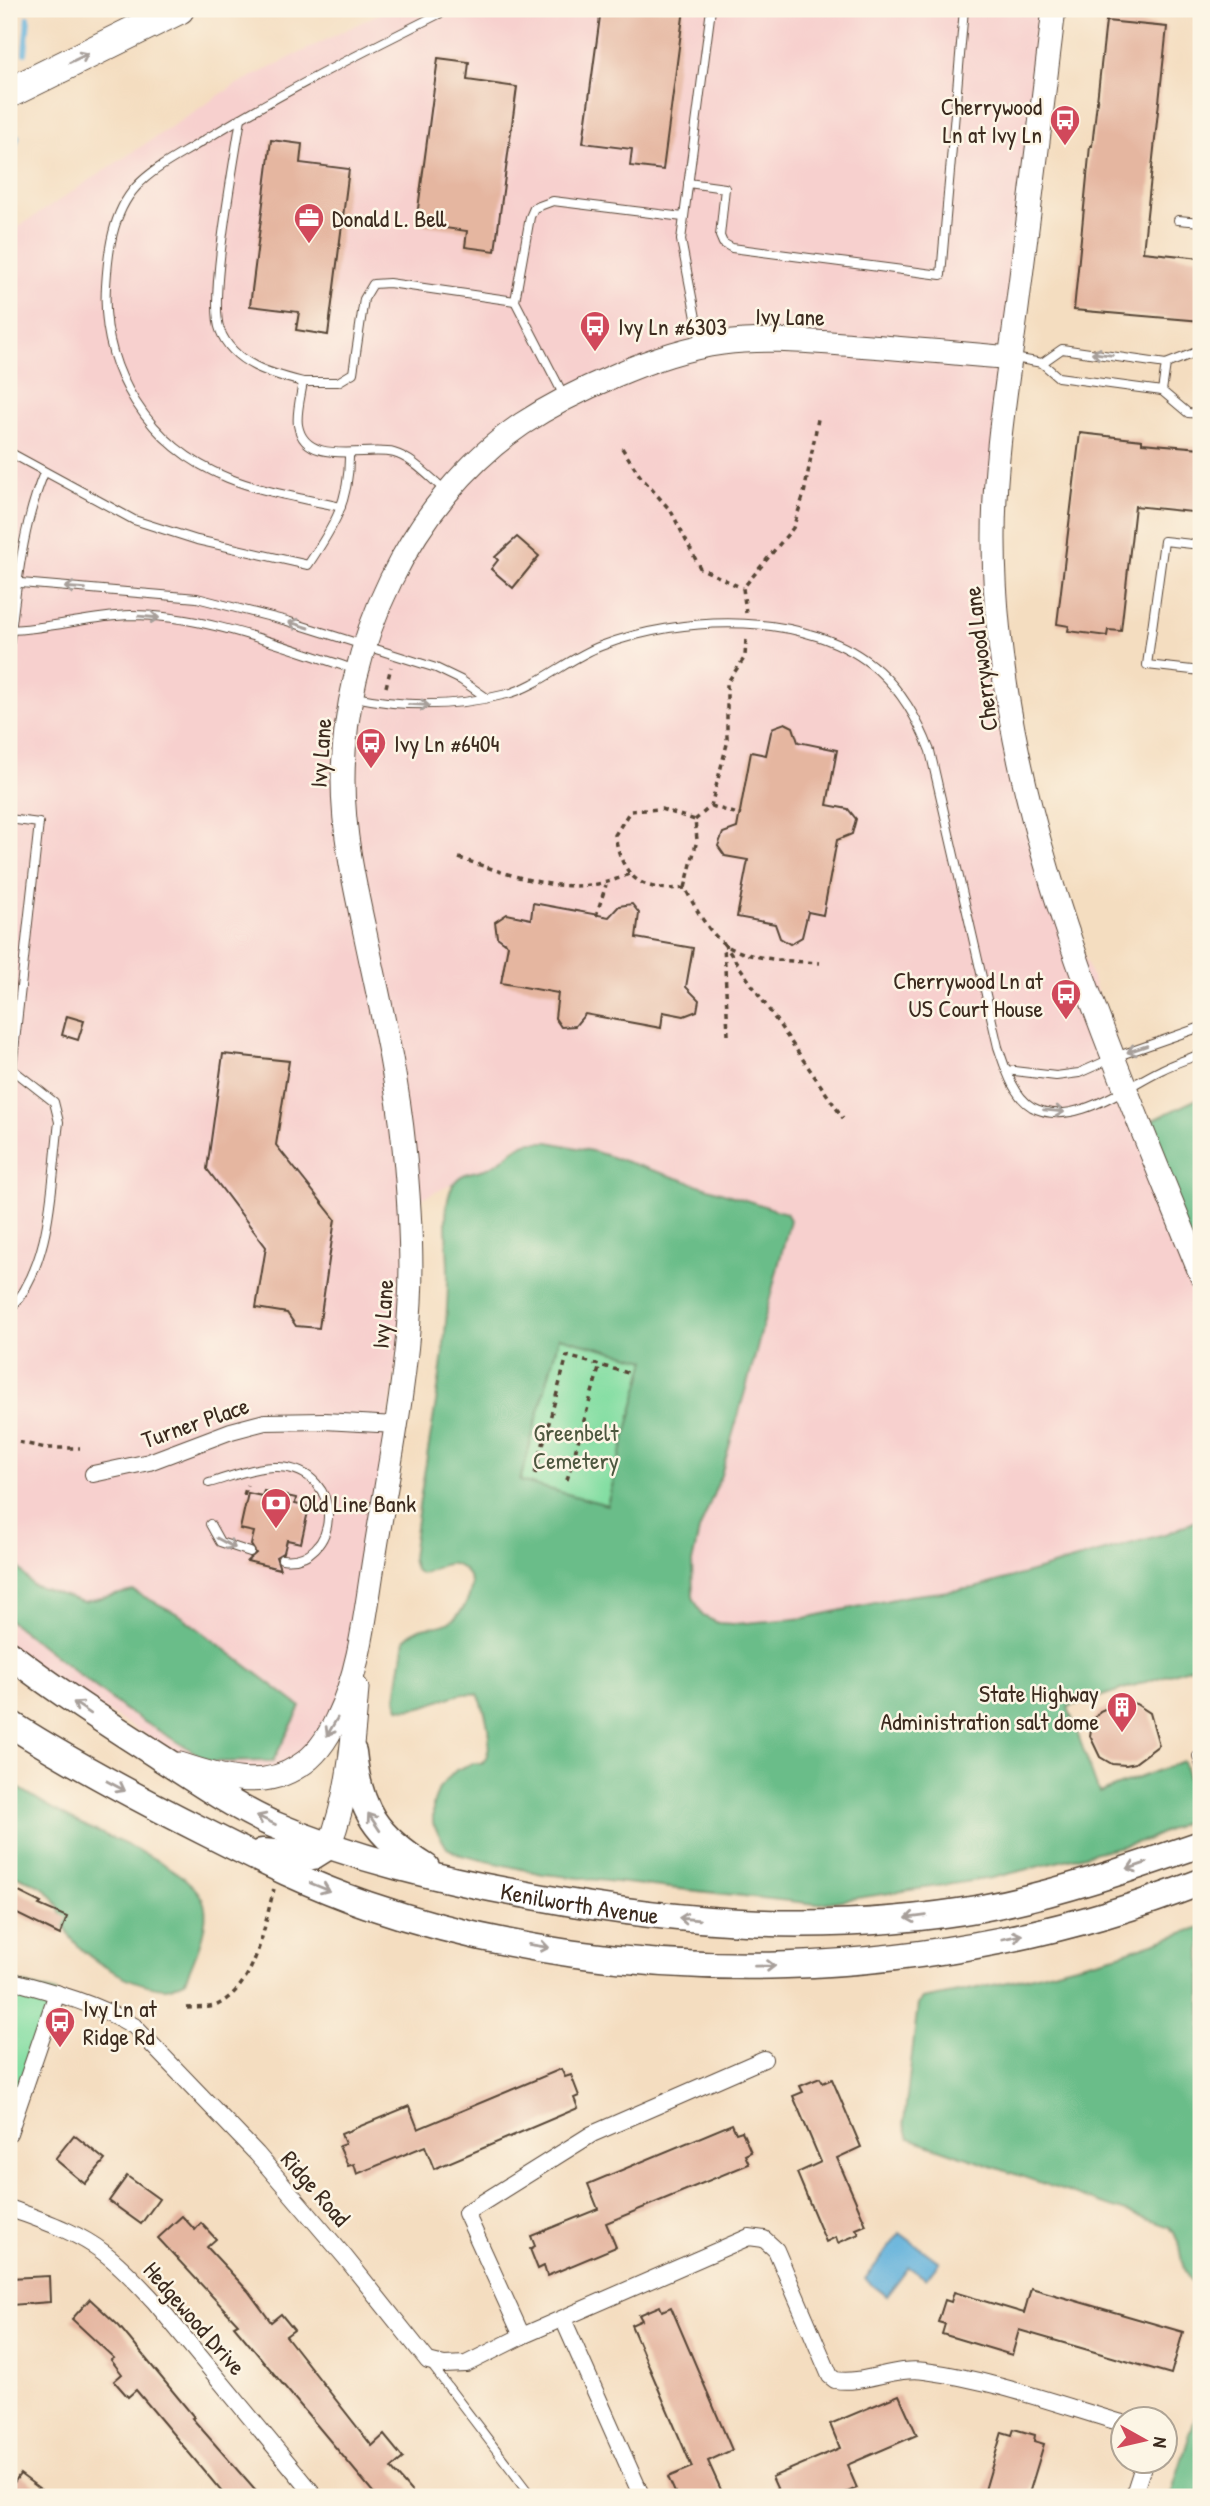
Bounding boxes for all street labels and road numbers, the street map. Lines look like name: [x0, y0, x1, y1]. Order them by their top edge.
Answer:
street label: Ivy Lane: [755, 299, 826, 333]
street label: Cherrywood Lane: [955, 584, 1005, 733]
street label: Ivy Lane: [302, 717, 338, 789]
street label: Ivy Lane: [364, 1278, 400, 1350]
street label: Turner Place: [137, 1389, 253, 1455]
street label: Kenilworth Avenue: [498, 1874, 661, 1931]
street label: Ridge Road: [274, 2143, 358, 2233]
street label: Hedgewood Drive: [137, 2254, 254, 2382]

